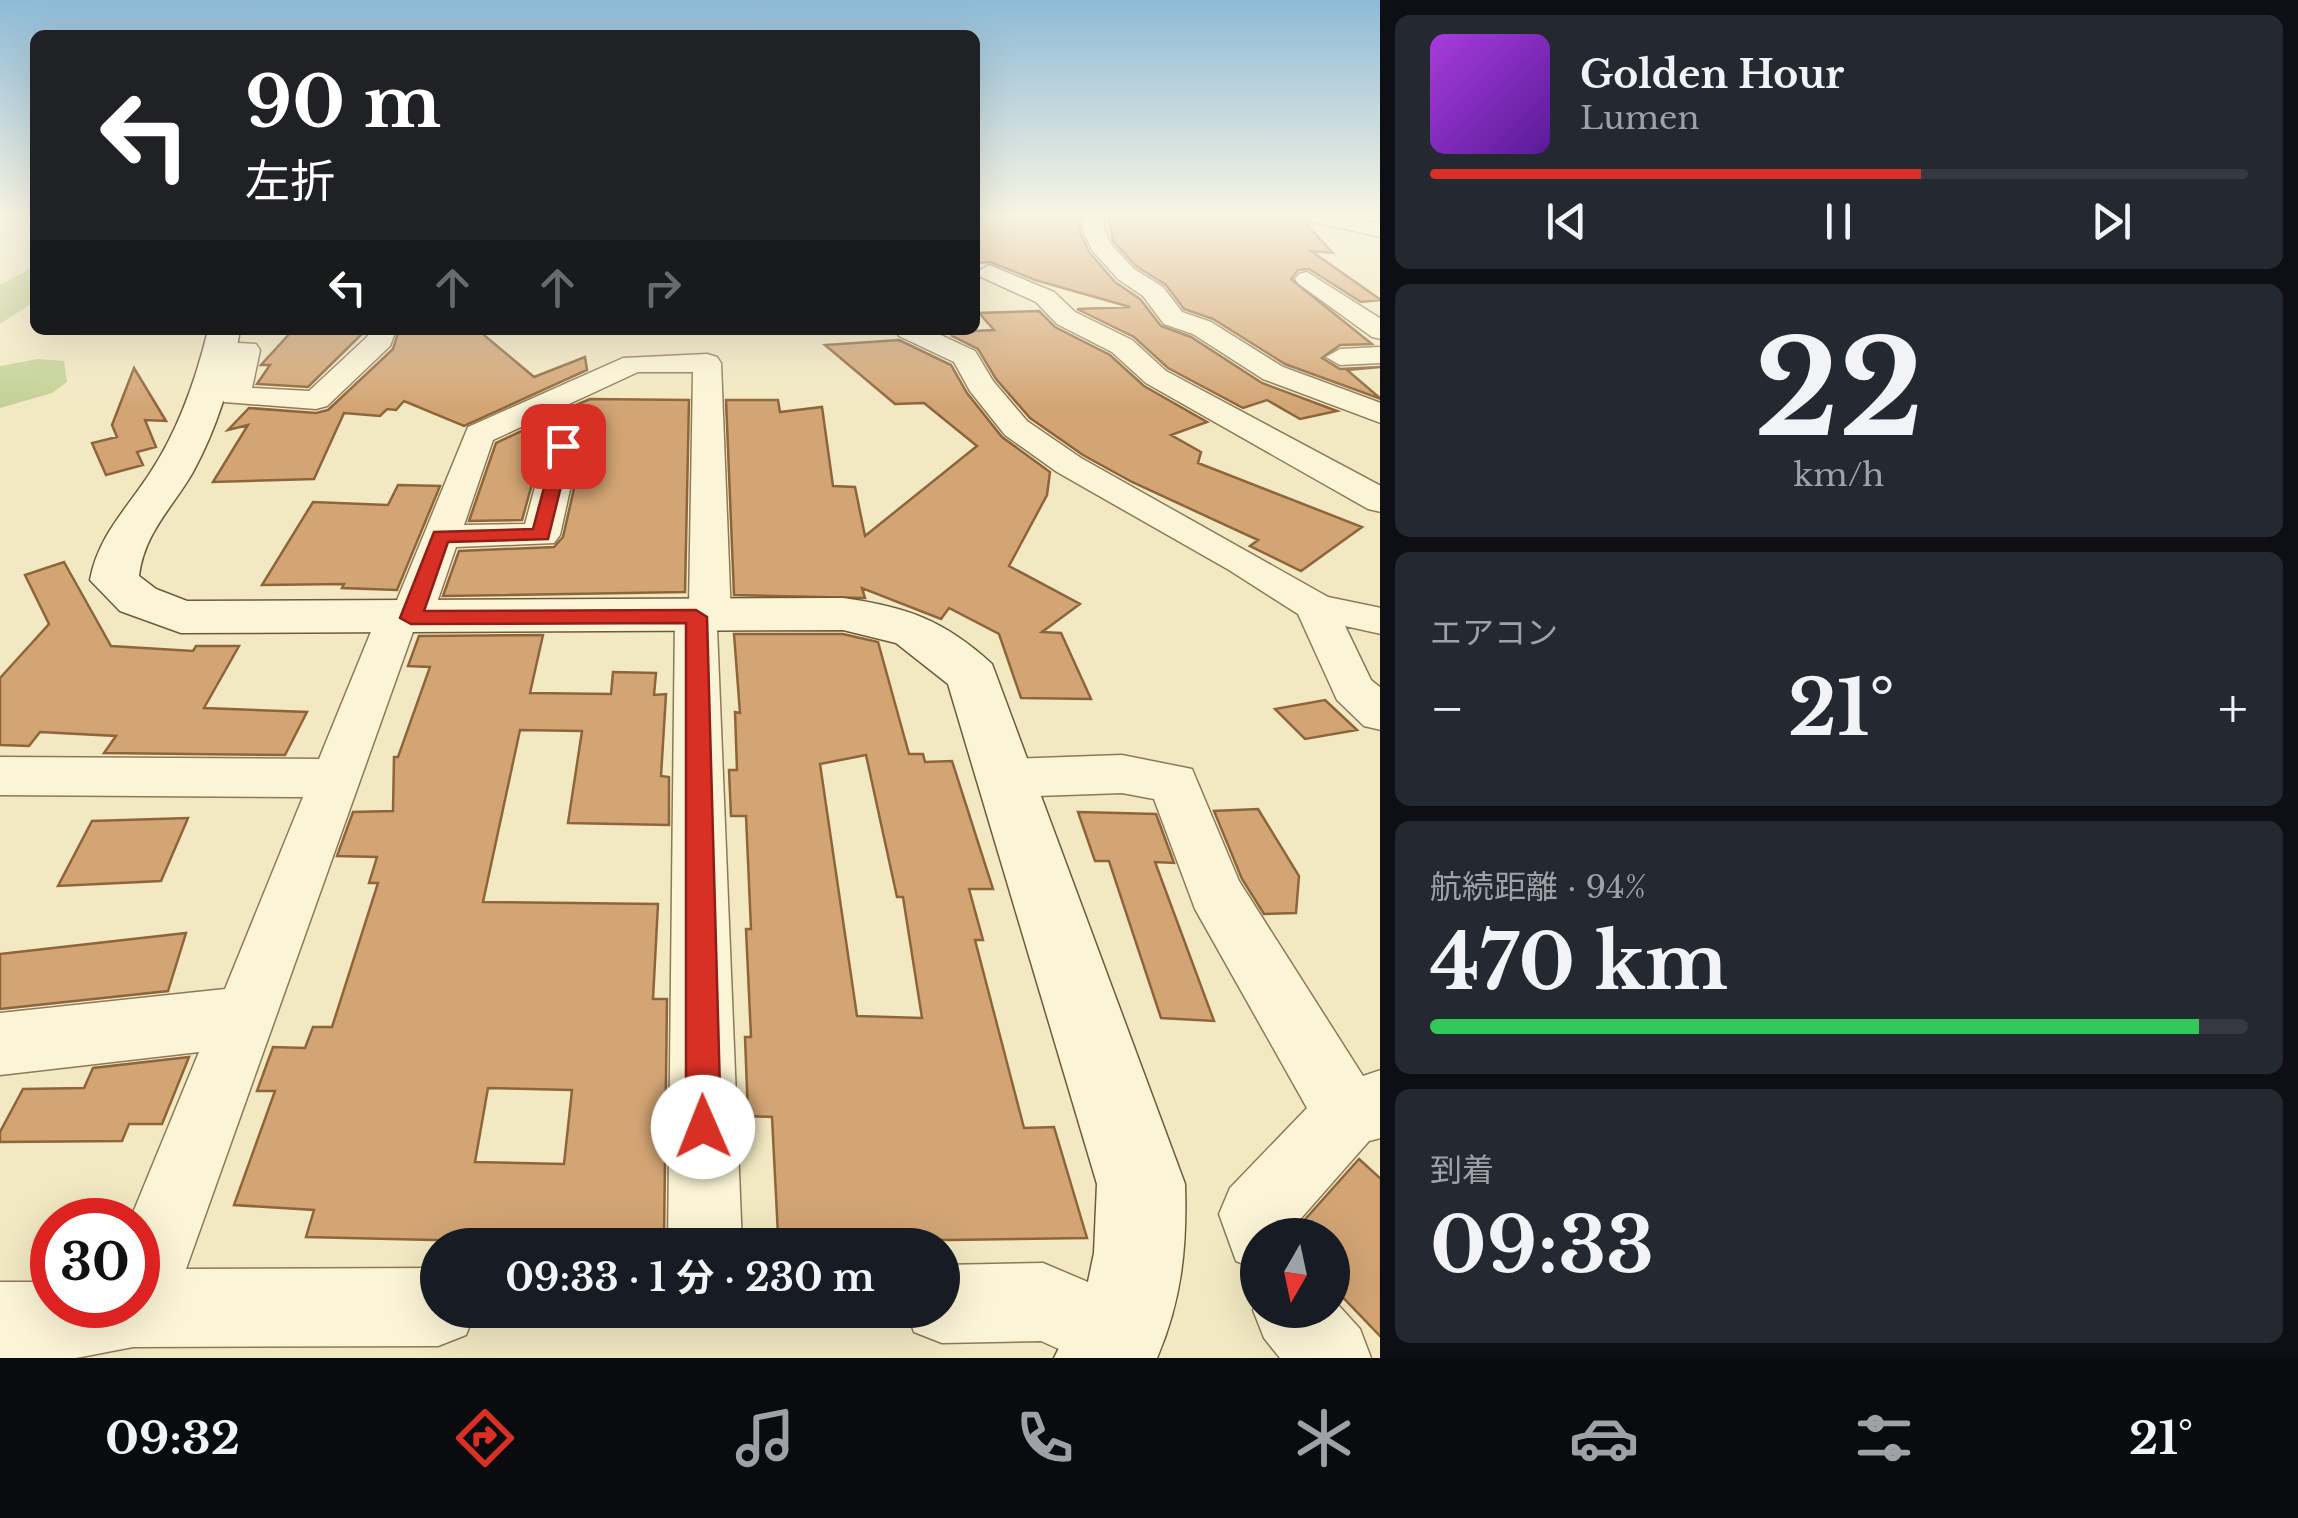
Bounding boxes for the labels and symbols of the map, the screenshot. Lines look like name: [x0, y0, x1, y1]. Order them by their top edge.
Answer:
pin: [521, 404, 606, 489]
position arrow: [651, 1075, 755, 1179]
speed limit sign: 30: [30, 1198, 160, 1328]
north arrow: [1240, 1218, 1350, 1328]

